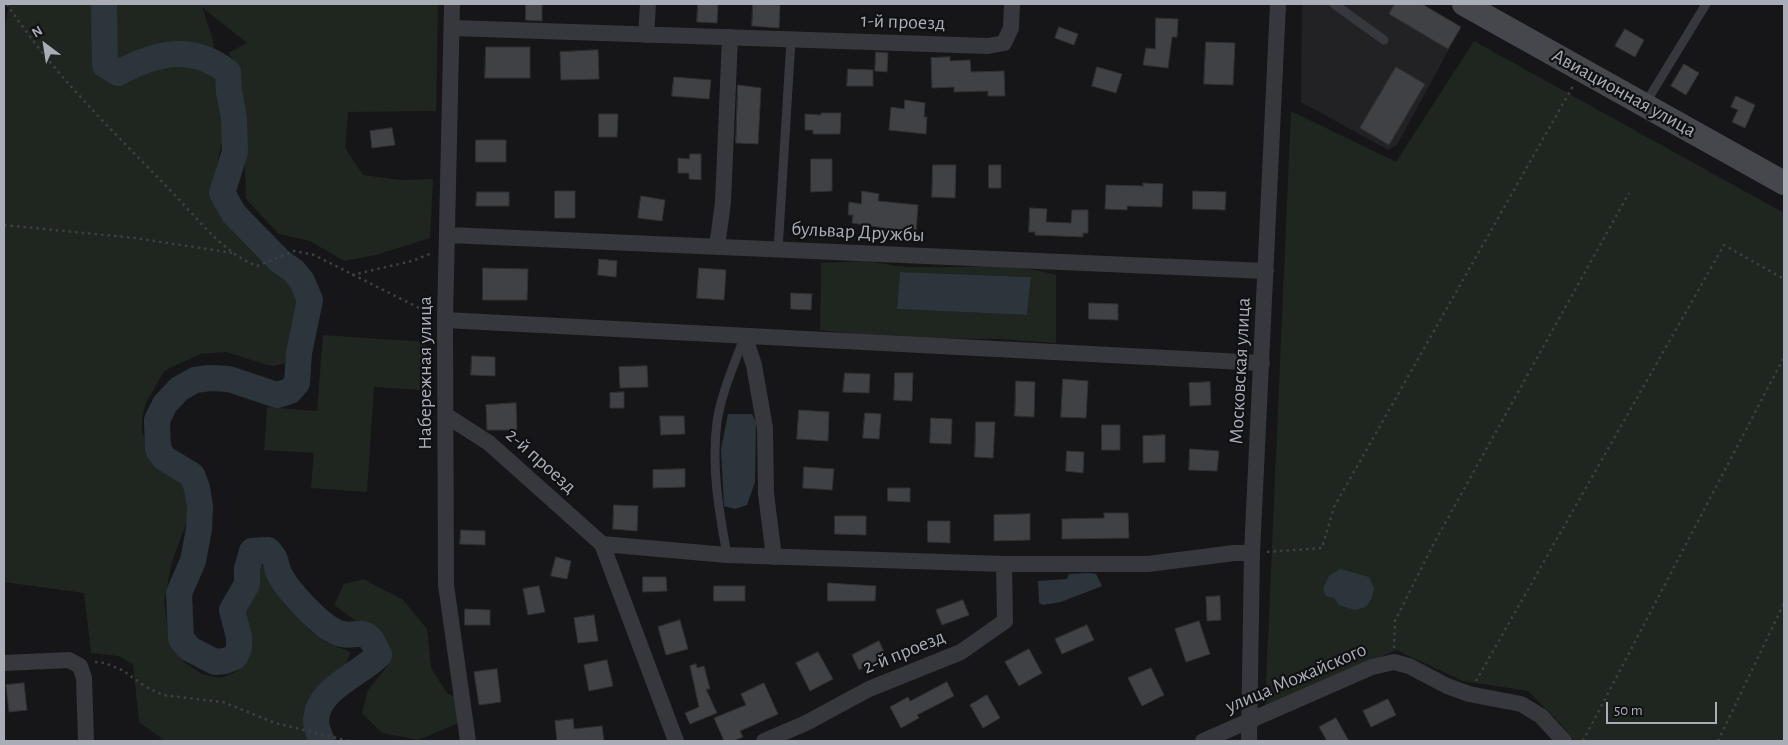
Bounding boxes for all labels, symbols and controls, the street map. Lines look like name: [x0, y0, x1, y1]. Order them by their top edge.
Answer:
street label: 1-й проезд: [860, 9, 946, 35]
north arrow: [20, 20, 70, 70]
text: N: [29, 24, 45, 41]
street label: Авиационная улица: [1548, 43, 1700, 143]
street label: бульвар Дружбы: [791, 217, 925, 247]
street label: Набережная улица: [413, 296, 437, 450]
street label: Московская улица: [1224, 297, 1256, 445]
street label: 2-й проезд: [501, 423, 581, 499]
street label: 2-й проезд: [859, 625, 949, 679]
street label: улица Можайского: [1222, 638, 1370, 718]
scale bar: [1608, 692, 1719, 724]
text: 50 m: [1614, 703, 1643, 718]

